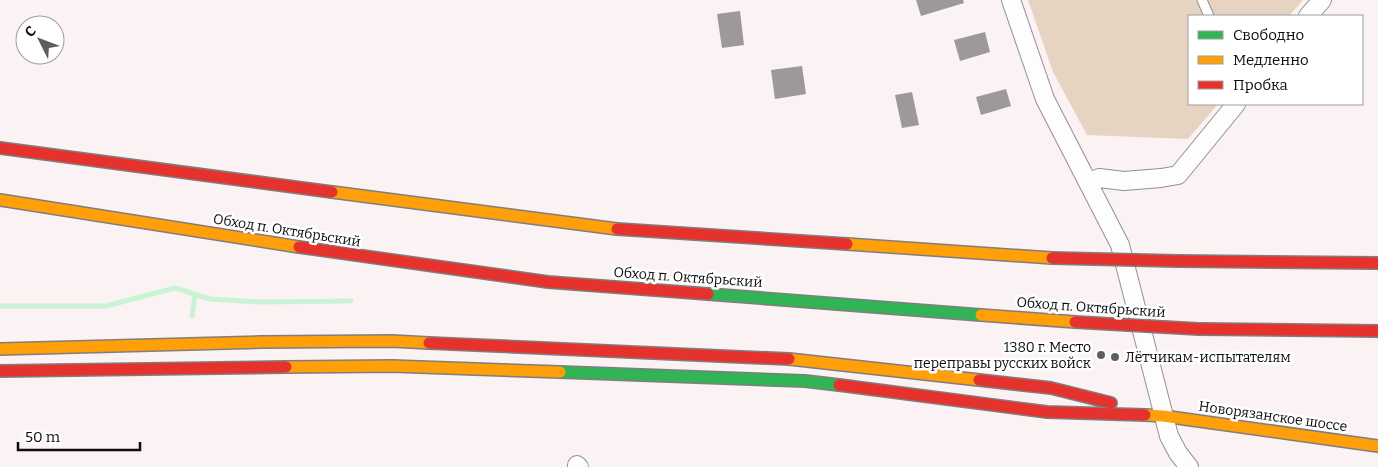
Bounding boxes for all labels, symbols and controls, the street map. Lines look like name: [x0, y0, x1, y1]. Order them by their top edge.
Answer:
north arrow: [15, 15, 65, 65]
legend: [1188, 15, 1363, 105]
text: С: [21, 23, 40, 41]
text: Свободно: [1233, 26, 1304, 44]
text: Медленно: [1233, 51, 1309, 69]
text: Пробка: [1233, 76, 1288, 94]
street label: Обход п. Октябрьский: [212, 210, 362, 251]
street label: Обход п. Октябрьский: [613, 264, 763, 291]
street label: Обход п. Октябрьский: [1016, 294, 1166, 321]
place label: 1380 г. Место переправы русских войск: [914, 339, 1092, 372]
marker: 1380 г. Место переправы русских войск: [1095, 349, 1107, 361]
place label: Лётчикам-испытателям: [1125, 349, 1291, 366]
marker: Лётчикам-испытателям: [1109, 351, 1121, 363]
street label: Новорязанское шоссе: [1198, 398, 1348, 435]
scale bar: [18, 420, 140, 452]
text: 50 m: [25, 428, 61, 446]

